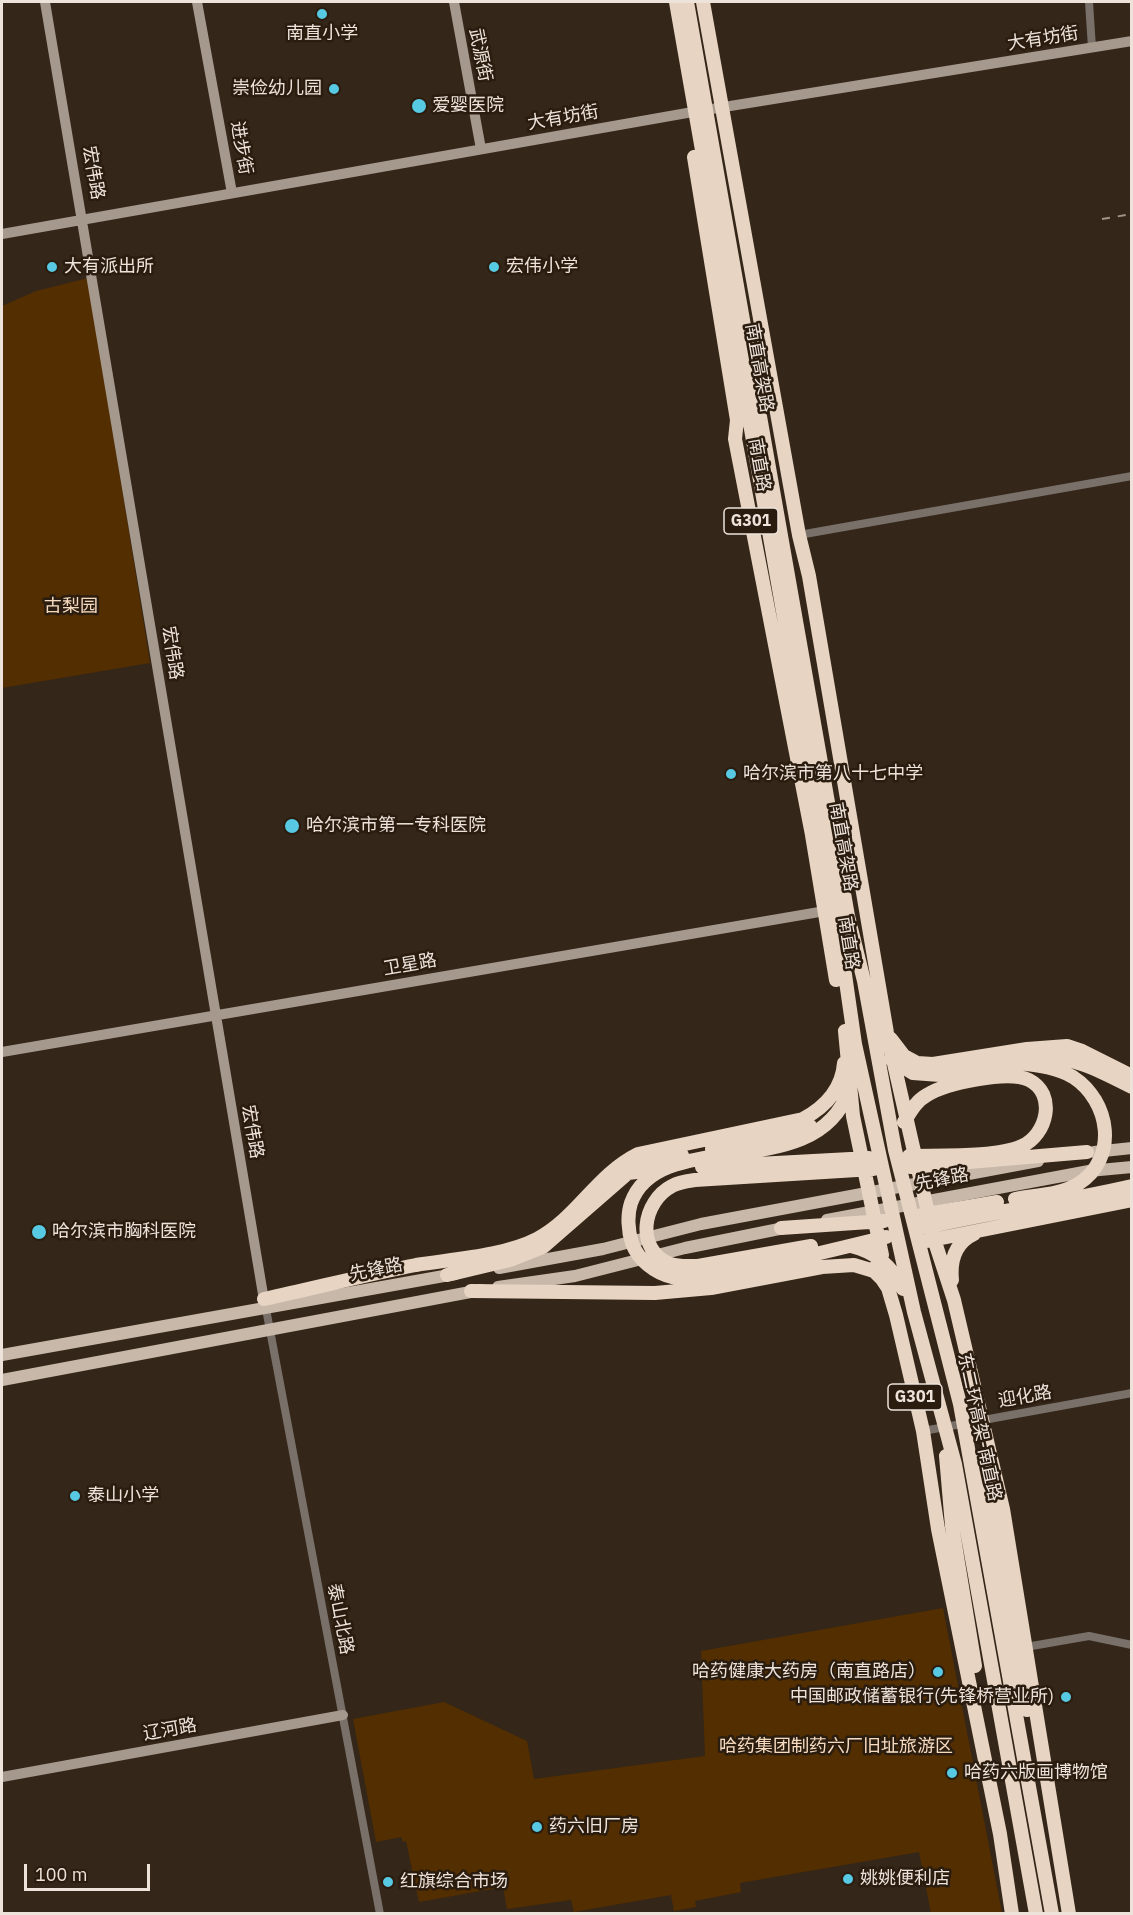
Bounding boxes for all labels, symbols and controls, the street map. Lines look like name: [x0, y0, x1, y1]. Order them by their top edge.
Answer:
marker: 南直小学: [315, 7, 329, 21]
place label: 南直小学: [286, 23, 358, 45]
street label: 大有坊街: [1006, 23, 1080, 55]
street label: 武源街: [464, 26, 496, 84]
place label: 崇俭幼儿园: [232, 78, 322, 100]
marker: 崇俭幼儿园: [327, 82, 341, 96]
place label: 爱婴医院: [432, 95, 504, 117]
marker: 爱婴医院: [410, 97, 428, 115]
street label: 大有坊街: [526, 101, 600, 135]
street label: 进步街: [226, 120, 256, 176]
street label: 宏伟路: [78, 145, 108, 201]
place label: 大有派出所: [64, 256, 154, 278]
place label: 宏伟小学: [506, 256, 578, 278]
marker: 大有派出所: [45, 260, 59, 274]
marker: 宏伟小学: [487, 260, 501, 274]
street label: 南直高架路: [741, 322, 777, 414]
street label: 南直路: [744, 437, 774, 493]
road number: G301: [724, 508, 778, 534]
park label: 古梨园: [44, 596, 98, 618]
street label: 宏伟路: [157, 625, 187, 681]
place label: 哈尔滨市第八十七中学: [743, 763, 923, 785]
marker: 哈尔滨市第八十七中学: [724, 767, 738, 781]
street label: 南直高架路: [825, 801, 861, 893]
place label: 哈尔滨市第一专科医院: [306, 815, 486, 837]
marker: 哈尔滨市第一专科医院: [283, 817, 301, 835]
street label: 南直路: [833, 915, 863, 971]
street label: 卫星路: [382, 950, 438, 980]
street label: 宏伟路: [237, 1104, 267, 1160]
street label: 先锋路: [913, 1164, 971, 1196]
place label: 哈尔滨市胸科医院: [52, 1221, 196, 1243]
marker: 哈尔滨市胸科医院: [30, 1223, 48, 1241]
street label: 先锋路: [347, 1254, 405, 1286]
street label: 东二环高架-南直路: [953, 1351, 1005, 1503]
street label: 迎化路: [997, 1382, 1053, 1412]
road number: G301: [888, 1384, 942, 1410]
place label: 泰山小学: [87, 1485, 159, 1507]
marker: 泰山小学: [68, 1489, 82, 1503]
street label: 泰山北路: [323, 1582, 357, 1656]
place label: 哈药健康大药房（南直路店）: [692, 1661, 926, 1683]
marker: 哈药健康大药房（南直路店）: [931, 1665, 945, 1679]
place label: 中国邮政储蓄银行(先锋桥营业所): [790, 1686, 1054, 1708]
marker: 中国邮政储蓄银行(先锋桥营业所): [1059, 1690, 1073, 1704]
street label: 辽河路: [142, 1715, 198, 1745]
park label: 哈药集团制药六厂旧址旅游区: [719, 1736, 953, 1758]
place label: 哈药六版画博物馆: [964, 1762, 1108, 1784]
marker: 哈药六版画博物馆: [945, 1766, 959, 1780]
place label: 药六旧厂房: [549, 1816, 639, 1838]
marker: 药六旧厂房: [530, 1820, 544, 1834]
scale bar: [27, 1852, 153, 1890]
text: 100 m: [35, 1863, 87, 1886]
place label: 姚姚便利店: [860, 1868, 950, 1890]
place label: 红旗综合市场: [400, 1871, 508, 1893]
marker: 姚姚便利店: [841, 1872, 855, 1886]
marker: 红旗综合市场: [381, 1875, 395, 1889]

